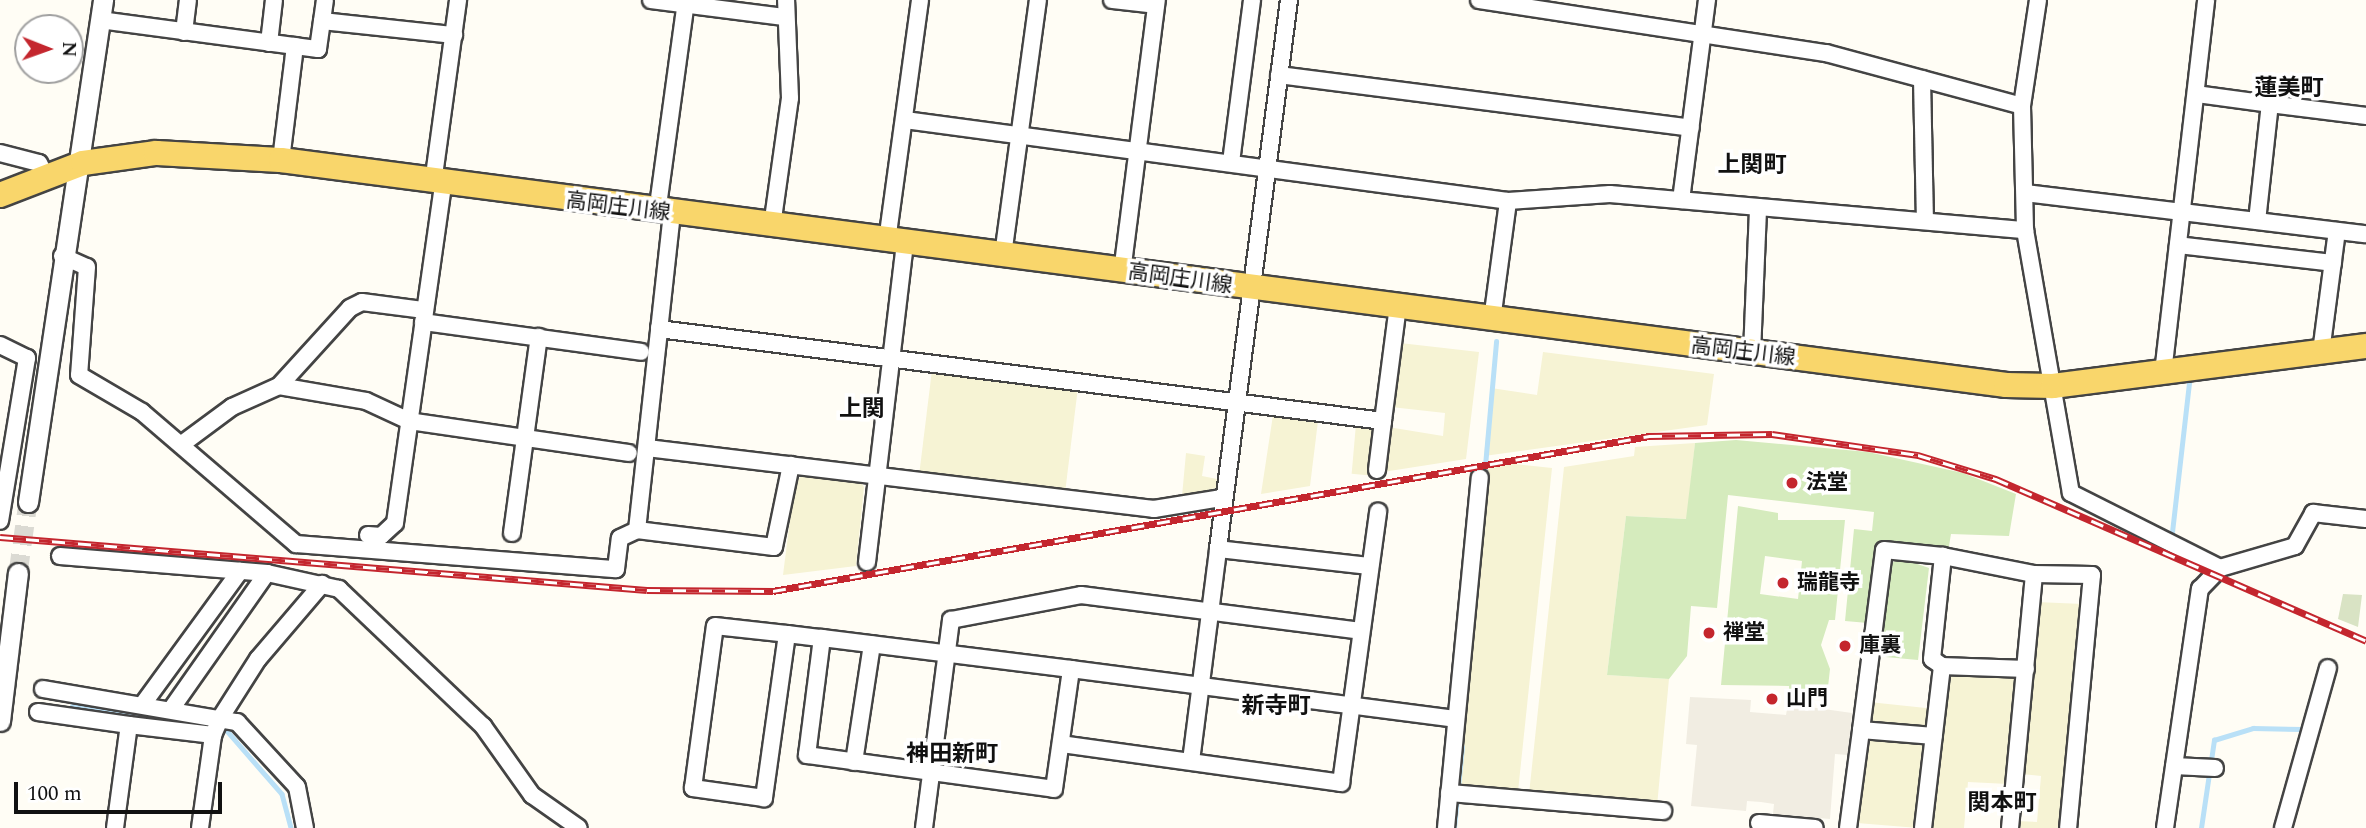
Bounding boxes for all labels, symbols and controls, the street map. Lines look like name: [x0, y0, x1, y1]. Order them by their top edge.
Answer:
north arrow: [14, 14, 84, 84]
text: N: [54, 41, 83, 57]
district label: 蓮美町: [2255, 75, 2323, 103]
district label: 上関町: [1718, 152, 1786, 180]
street label: 高岡庄川線: [564, 188, 672, 226]
street label: 高岡庄川線: [1126, 259, 1234, 299]
street label: 高岡庄川線: [1689, 333, 1797, 371]
district label: 上関: [839, 396, 885, 424]
place label: 法堂: [1806, 470, 1848, 496]
marker: 法堂: [1784, 475, 1800, 491]
place label: 瑞龍寺: [1797, 570, 1860, 596]
marker: 瑞龍寺: [1775, 575, 1791, 591]
place label: 禅堂: [1723, 620, 1765, 646]
marker: 禅堂: [1701, 625, 1717, 641]
place label: 庫裏: [1859, 633, 1901, 659]
marker: 庫裏: [1837, 638, 1853, 654]
place label: 山門: [1786, 686, 1828, 712]
marker: 山門: [1764, 691, 1780, 707]
district label: 新寺町: [1242, 693, 1310, 721]
district label: 神田新町: [906, 741, 998, 769]
scale bar: [18, 768, 226, 812]
text: 100 m: [27, 778, 82, 810]
district label: 関本町: [1968, 790, 2036, 818]

